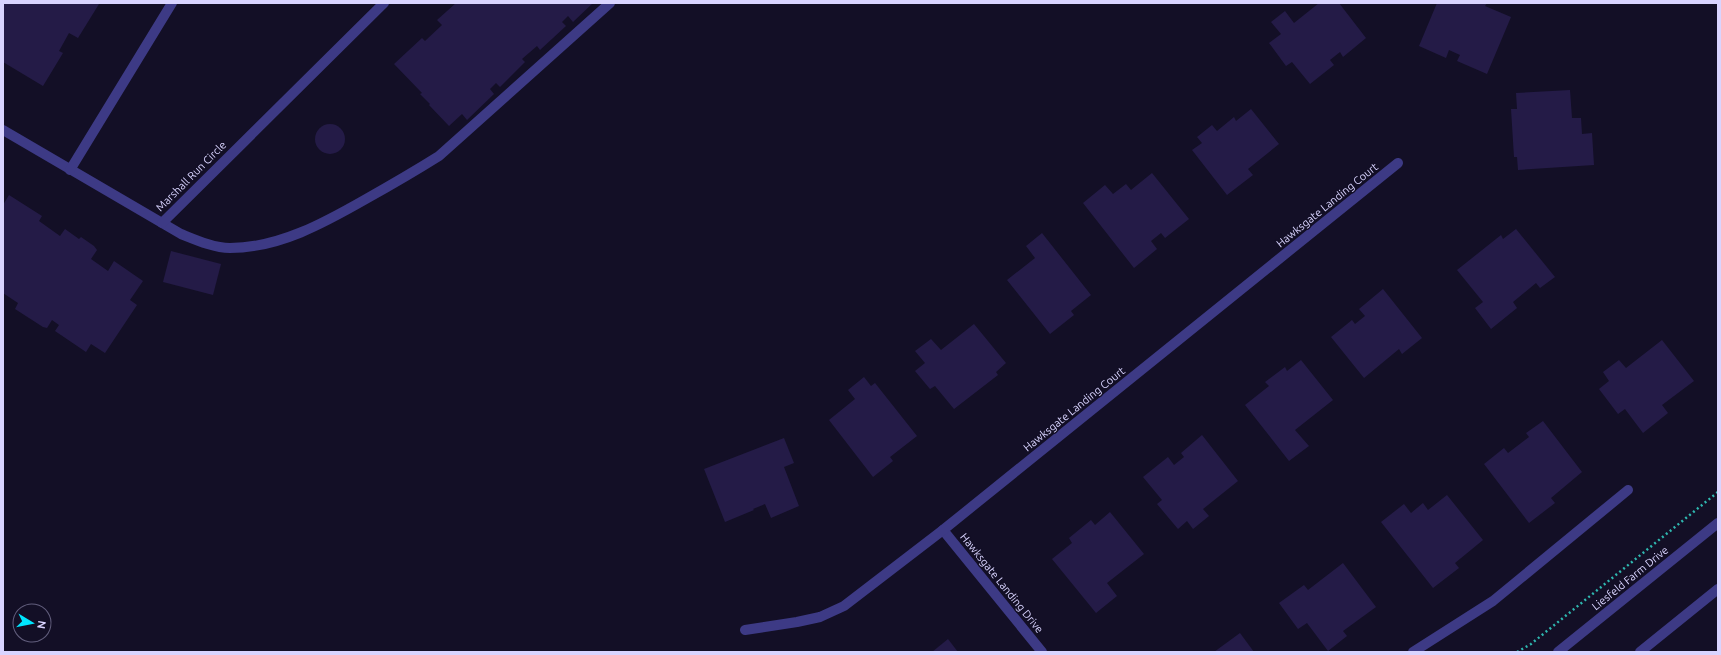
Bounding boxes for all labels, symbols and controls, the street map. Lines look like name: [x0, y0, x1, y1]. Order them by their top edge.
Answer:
street label: Marshall Run Circle: [154, 139, 228, 213]
street label: Hawksgate Landing Court: [1274, 160, 1381, 250]
street label: Hawksgate Landing Court: [1021, 364, 1128, 454]
street label: Hawksgate Landing Drive: [958, 531, 1046, 635]
street label: Liesfeld Farm Drive: [1590, 544, 1670, 612]
north arrow: [12, 603, 52, 643]
text: N: [35, 620, 48, 630]

